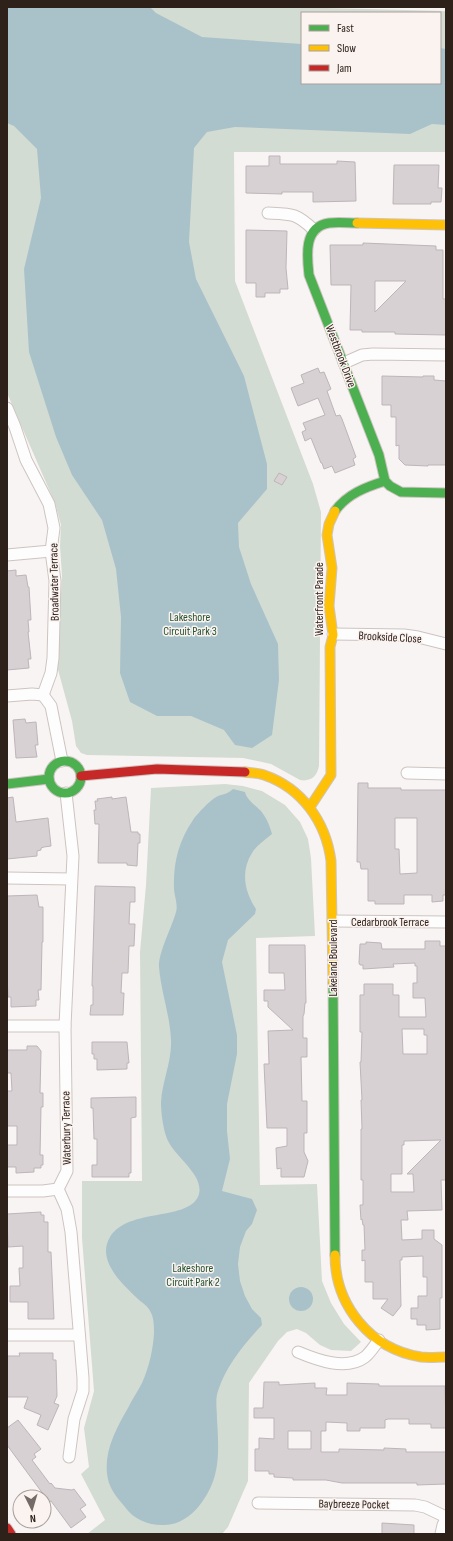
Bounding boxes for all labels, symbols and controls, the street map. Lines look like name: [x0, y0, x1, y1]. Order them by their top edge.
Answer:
legend: [301, 12, 441, 84]
text: Fast: [337, 21, 354, 36]
text: Slow: [337, 41, 356, 56]
text: Jam: [336, 61, 352, 76]
street label: Westbrook Drive: [322, 323, 359, 390]
street label: Broadwater Terrace: [46, 543, 63, 621]
street label: Waterfront Parade: [312, 562, 327, 636]
park label: Lakeshore Circuit Park 3: [163, 610, 217, 639]
street label: Brookside Close: [358, 628, 422, 647]
street label: Cedarbrook Terrace: [351, 915, 429, 930]
street label: Lakeland Boulevard: [326, 920, 341, 996]
street label: Waterbury Terrace: [58, 1091, 75, 1165]
park label: Lakeshore Circuit Park 2: [166, 1261, 220, 1290]
north arrow: [12, 1489, 52, 1529]
street label: Baybreeze Pocket: [318, 1496, 390, 1513]
text: N: [29, 1512, 36, 1525]

